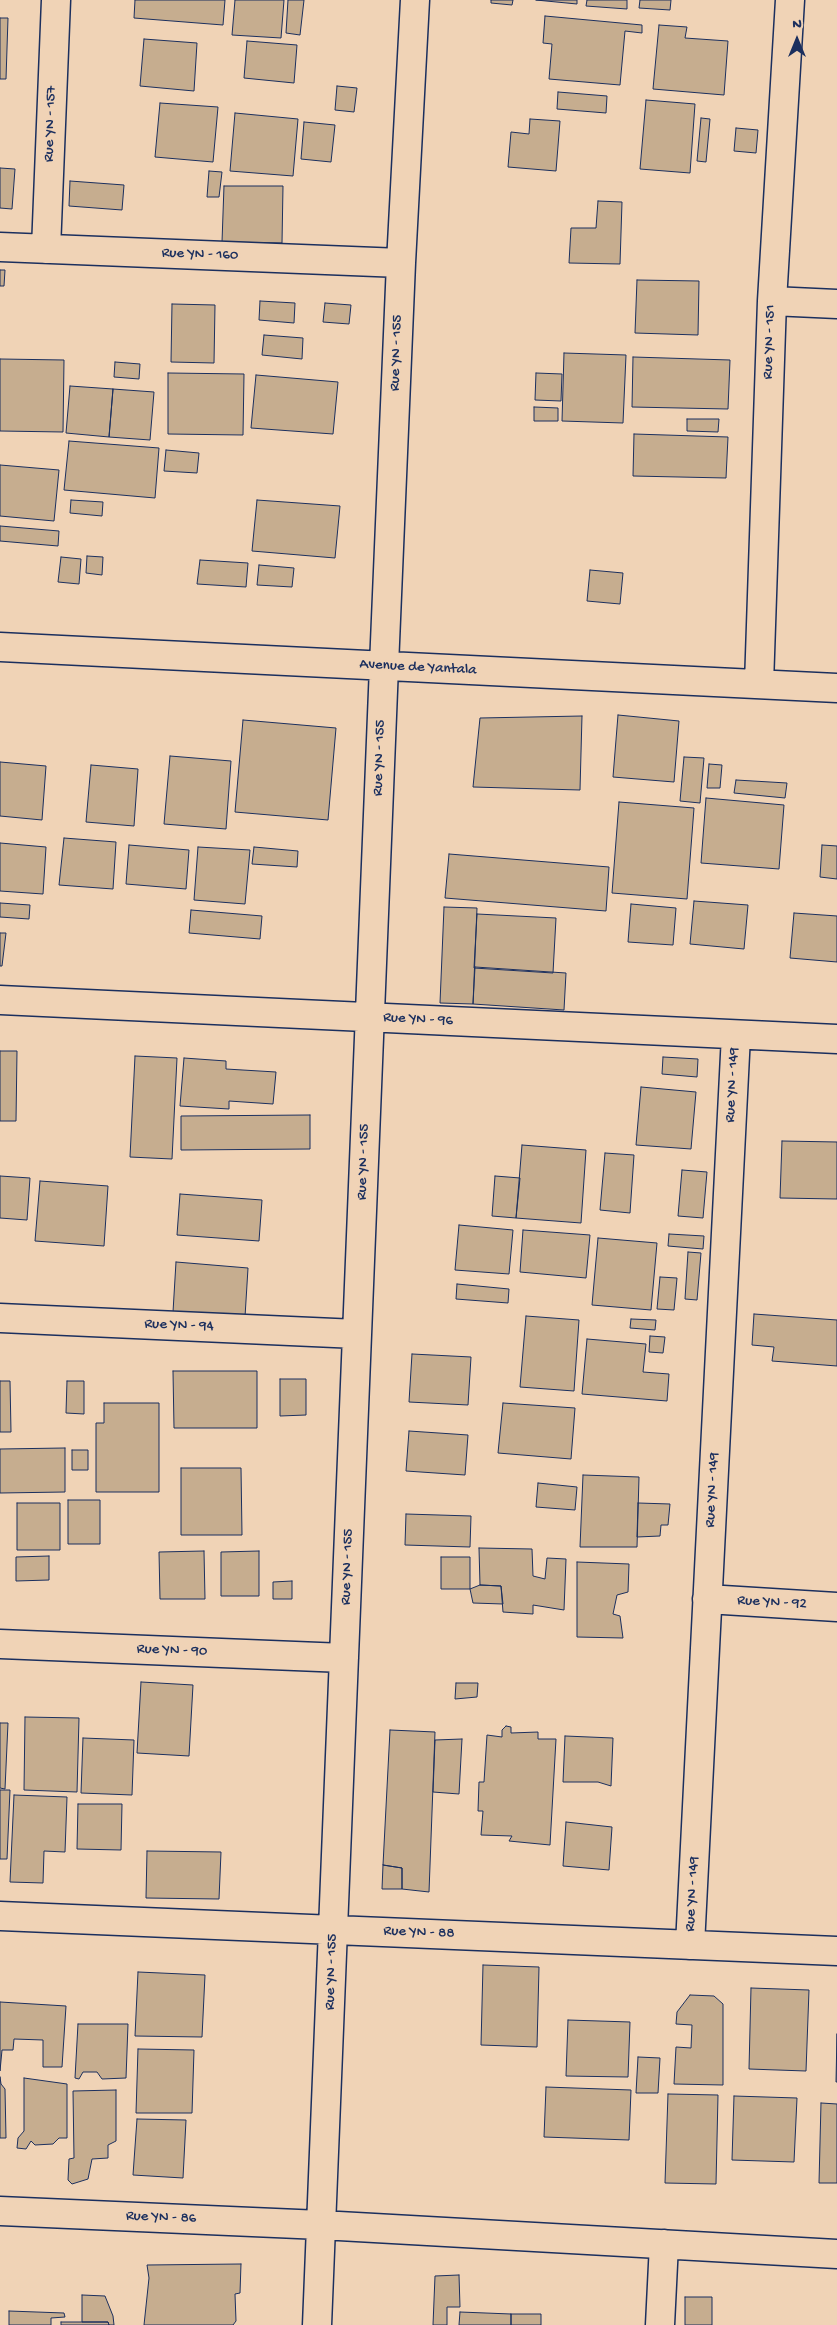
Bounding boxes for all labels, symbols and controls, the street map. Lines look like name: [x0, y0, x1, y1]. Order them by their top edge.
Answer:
north arrow: [772, 15, 822, 65]
text: N: [792, 16, 802, 33]
street label: Rue YN - 157: [41, 85, 61, 163]
street label: Rue YN - 160: [161, 245, 239, 265]
street label: Rue YN - 151: [760, 304, 780, 380]
street label: Rue YN - 155: [387, 314, 407, 392]
street label: Avenue de Yantala: [359, 656, 477, 680]
street label: Rue YN - 155: [370, 719, 390, 797]
street label: Rue YN - 96: [383, 1009, 453, 1031]
street label: Rue YN - 149: [722, 1047, 744, 1123]
street label: Rue YN - 155: [354, 1123, 374, 1201]
street label: Rue YN - 94: [144, 1316, 214, 1336]
street label: Rue YN - 149: [702, 1452, 724, 1528]
street label: Rue YN - 155: [338, 1528, 358, 1606]
street label: Rue YN - 92: [737, 1592, 807, 1614]
street label: Rue YN - 90: [136, 1641, 208, 1661]
street label: Rue YN - 149: [682, 1856, 704, 1932]
street label: Rue YN - 88: [383, 1923, 455, 1943]
street label: Rue YN - 155: [322, 1933, 342, 2011]
street label: Rue YN - 86: [125, 2208, 197, 2228]

